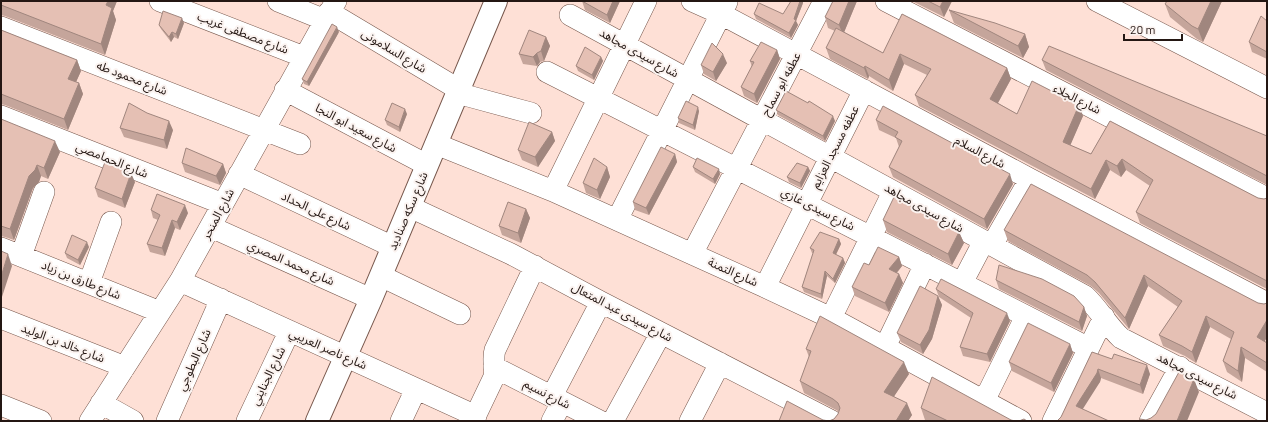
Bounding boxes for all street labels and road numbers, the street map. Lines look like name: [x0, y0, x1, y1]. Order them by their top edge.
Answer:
street label: شارع مصطفى غريب: [195, 8, 291, 59]
street label: شارع السلامونى: [358, 25, 429, 78]
street label: شارع سيدى مجاهد: [596, 25, 681, 82]
street label: عطفه ابو سماح: [757, 49, 805, 119]
street label: شارع محمود طه: [94, 57, 170, 100]
street label: شارع الجلاء: [1050, 80, 1104, 119]
street label: شارع سعيد ابو النجا: [312, 100, 400, 157]
street label: عطفه مسجد العزايم: [807, 103, 864, 192]
street label: شارع السلام: [952, 132, 1008, 173]
street label: شارع الحمامصي: [73, 138, 150, 183]
street label: شارع سكه صناديد: [384, 169, 433, 253]
street label: شارع سيدى مجاهد: [881, 180, 966, 237]
street label: شارع سيدى غازي: [778, 184, 858, 236]
street label: شارع المنحر: [198, 186, 239, 243]
street label: شارع على الحداد: [278, 188, 353, 235]
street label: شارع محمد المصري: [244, 237, 337, 291]
street label: شارع التمنة: [705, 254, 761, 291]
street label: شارع طارق بن زياد: [39, 257, 123, 304]
street label: شارع سيدى عبد المتعال: [568, 279, 675, 346]
street label: شارع خالد بن الوليد: [19, 320, 107, 367]
street label: شارع ناصر العريبي: [286, 325, 369, 375]
street label: شارع البطوجي: [173, 327, 216, 394]
street label: شارع الجنايني: [247, 344, 291, 409]
street label: شارع سيدى مجاهد: [1154, 349, 1240, 404]
street label: شارع نسيم: [520, 375, 573, 413]

